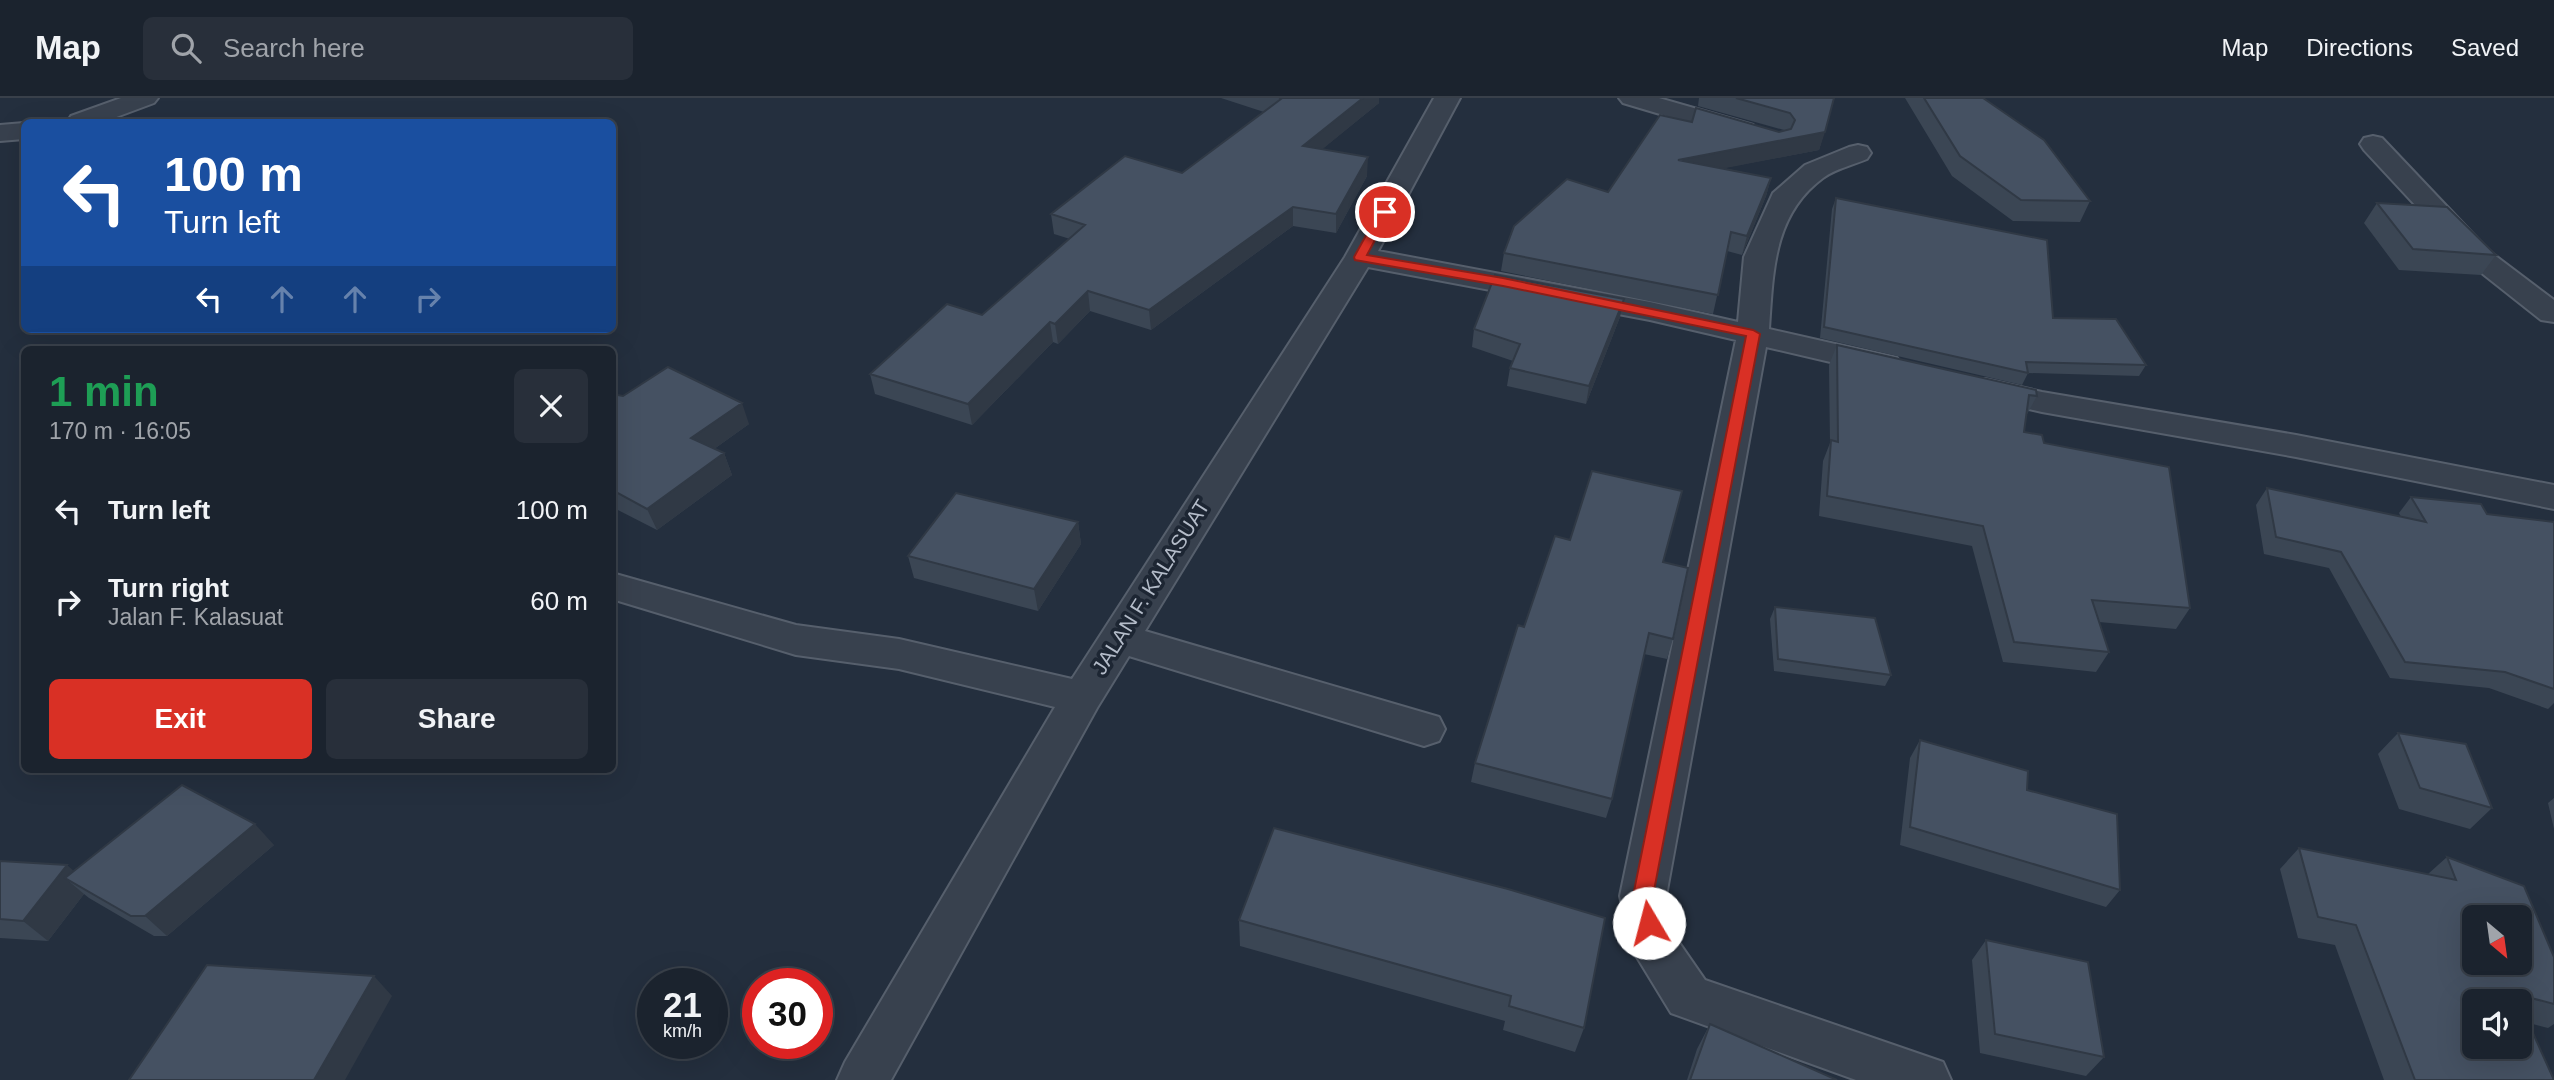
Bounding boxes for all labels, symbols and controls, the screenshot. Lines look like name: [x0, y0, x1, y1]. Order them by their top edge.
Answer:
search box: [143, 17, 633, 80]
text: Map: [35, 29, 101, 66]
icon: search: [167, 29, 205, 67]
text: Search here: [223, 33, 365, 63]
text: Map: [2222, 34, 2268, 61]
text: Directions: [2306, 34, 2413, 61]
text: Saved: [2451, 34, 2519, 61]
icon: left: [49, 147, 140, 238]
text: 100 m: [164, 147, 303, 201]
pin: [1355, 182, 1415, 242]
icon: arrive: [1366, 193, 1404, 231]
text: Turn left: [164, 204, 280, 240]
icon: left: [190, 280, 228, 318]
icon: ahead: [263, 280, 301, 318]
icon: ahead: [336, 280, 374, 318]
icon: right: [409, 280, 447, 318]
text: 1 min: [49, 368, 159, 415]
button: close: [514, 369, 588, 443]
text: 170 m · 16:05: [49, 418, 191, 444]
icon: left: [49, 492, 87, 530]
text: Turn left: [108, 495, 210, 525]
text: 100 m: [516, 495, 588, 525]
street label: JALAN F. KALASUAT: [1087, 495, 1214, 678]
text: Turn right: [108, 573, 229, 603]
icon: right: [49, 583, 87, 621]
text: 60 m: [530, 586, 588, 616]
text: Jalan F. Kalasuat: [108, 604, 283, 630]
button: Exit: [49, 679, 312, 759]
button: Share: [326, 679, 588, 759]
position arrow: [1612, 886, 1686, 960]
north arrow: [2462, 905, 2532, 975]
map controls: [2462, 905, 2532, 1059]
speed limit sign: 30: [742, 968, 833, 1059]
text: 21: [663, 985, 702, 1024]
button: sound: [2462, 989, 2532, 1059]
text: km/h: [663, 1021, 702, 1041]

